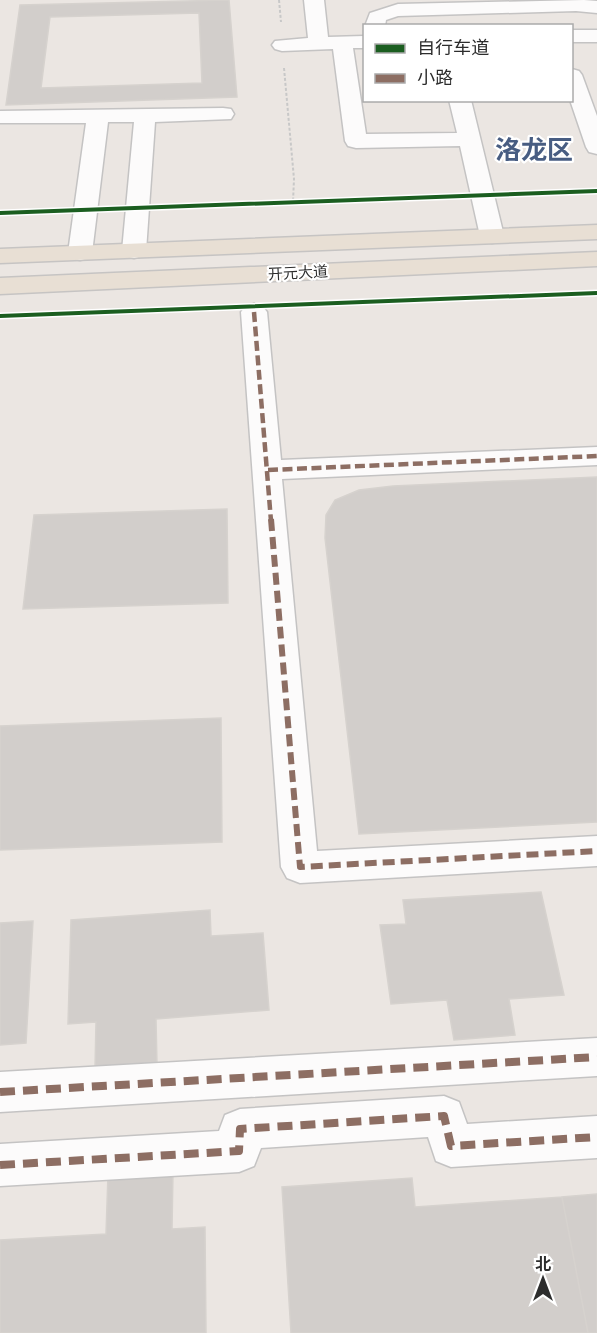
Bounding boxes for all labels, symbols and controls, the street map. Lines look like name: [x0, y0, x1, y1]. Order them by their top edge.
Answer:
legend: [363, 24, 573, 102]
text: 自行车道: [417, 36, 489, 59]
text: 小路: [417, 66, 453, 89]
district label: 洛龙区: [495, 133, 573, 166]
street label: 开元大道: [268, 261, 328, 284]
north arrow: [513, 1249, 573, 1309]
text: 北: [535, 1254, 551, 1274]

